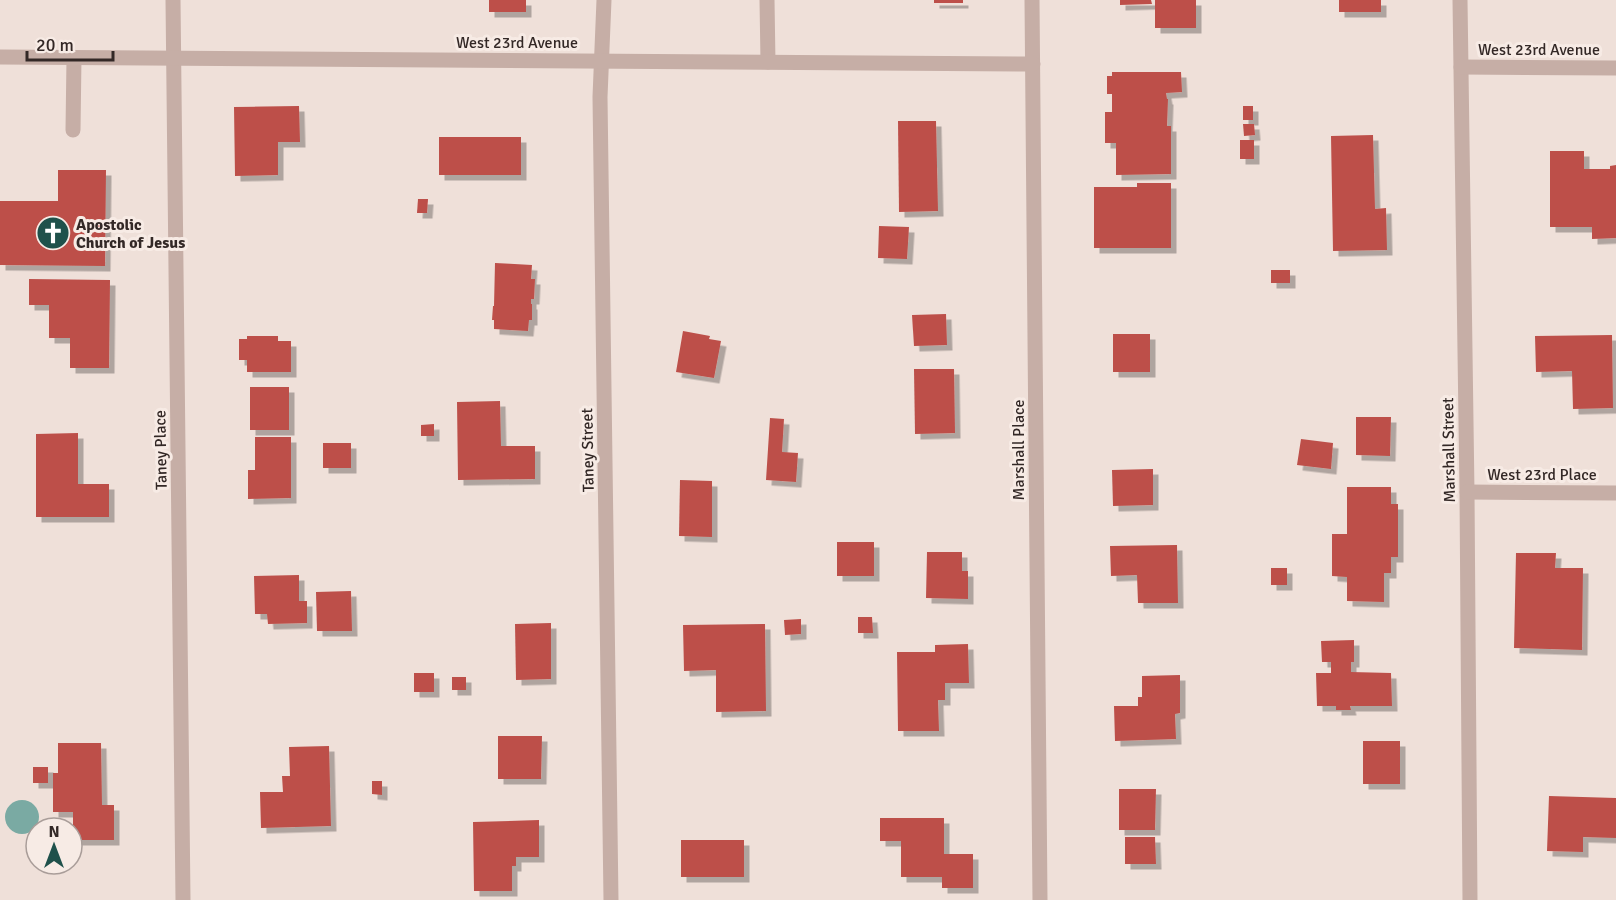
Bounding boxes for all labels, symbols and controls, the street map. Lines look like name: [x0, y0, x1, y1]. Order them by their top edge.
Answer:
scale bar: [27, 24, 112, 62]
street label: West 23rd Avenue: [456, 33, 578, 53]
text: 20 m: [36, 34, 74, 56]
street label: West 23rd Avenue: [1478, 40, 1600, 60]
church icon: Apostolic Church of Jesus: [35, 215, 71, 251]
place label: Apostolic Church of Jesus: [76, 215, 185, 253]
street label: Marshall Street: [1438, 397, 1460, 503]
street label: Marshall Place: [1009, 400, 1029, 500]
street label: Taney Street: [577, 407, 599, 492]
street label: Taney Place: [150, 410, 172, 490]
street label: West 23rd Place: [1487, 465, 1597, 485]
north arrow: [24, 816, 84, 876]
text: N: [48, 822, 60, 842]

